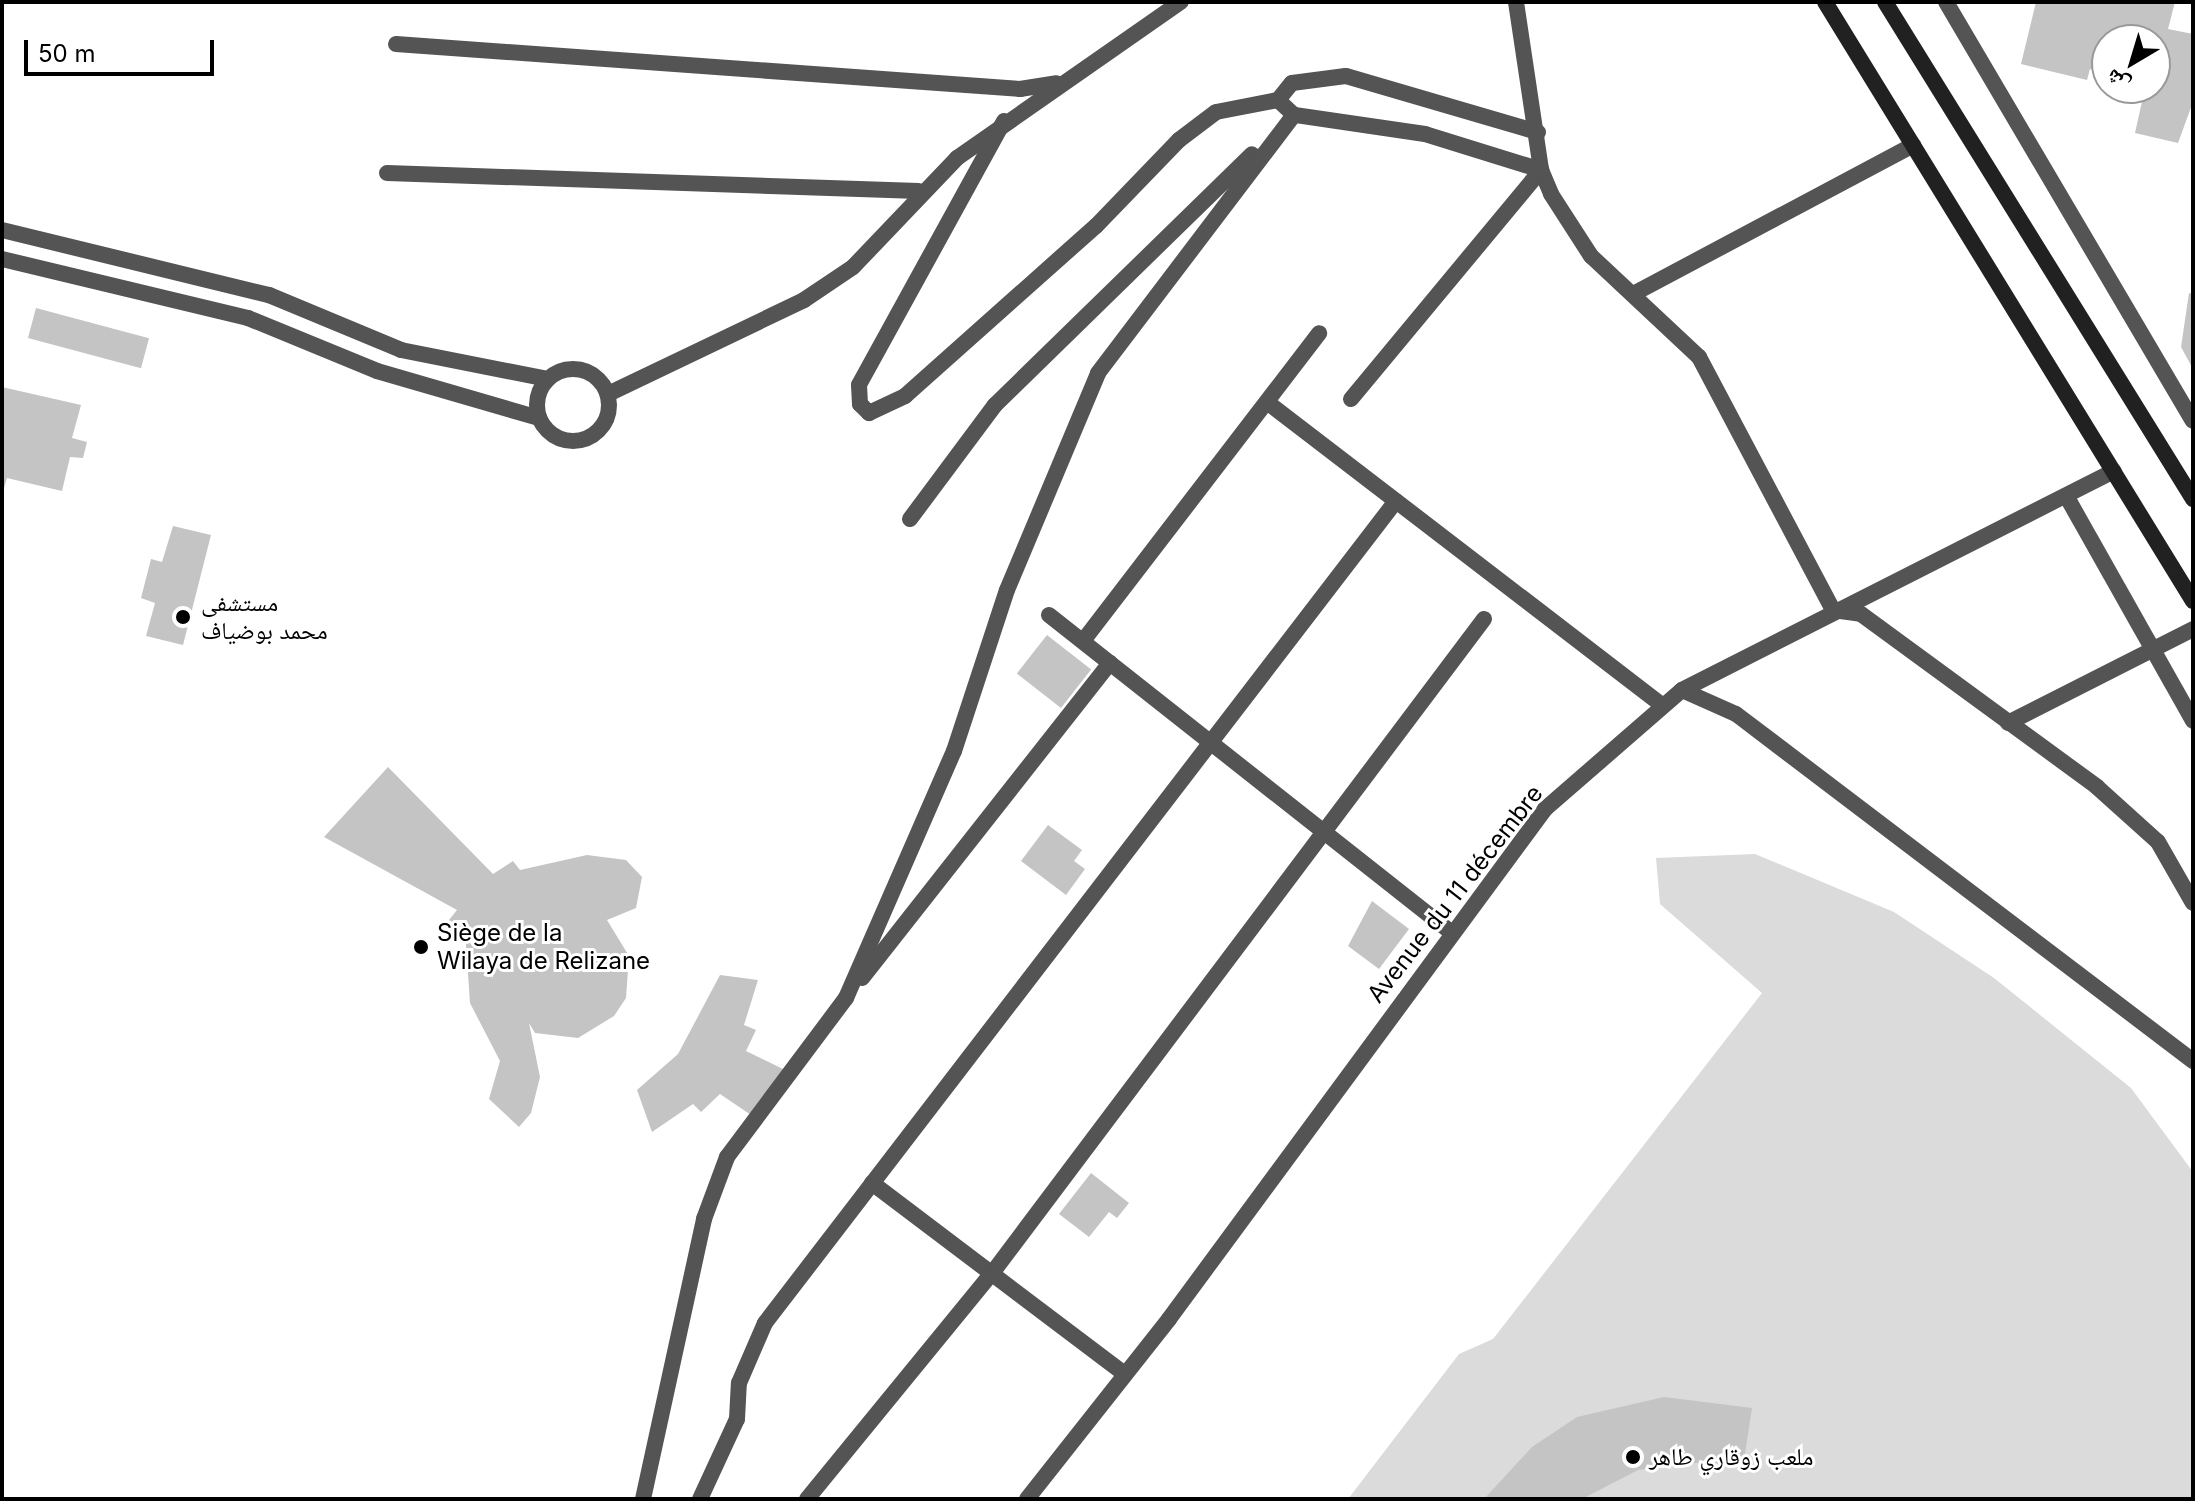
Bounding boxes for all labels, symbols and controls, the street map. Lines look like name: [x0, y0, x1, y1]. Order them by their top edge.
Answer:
scale bar: [28, 24, 218, 74]
north arrow: [2091, 24, 2171, 104]
text: 50 m: [38, 39, 96, 68]
text: ش: [2100, 64, 2135, 99]
place label: مستشفى محمد بوضياف: [201, 589, 328, 645]
marker: مستشفى محمد بوضياف: [172, 606, 194, 628]
street label: Avenue du 11 décembre: [1361, 780, 1549, 1008]
place label: Siège de la Wilaya de Relizane: [437, 919, 650, 975]
marker: Siège de la Wilaya de Relizane: [412, 938, 430, 956]
place label: ملعب زوقاري طاهر: [1649, 1443, 1813, 1471]
marker: ملعب زوقاري طاهر: [1624, 1448, 1642, 1466]

